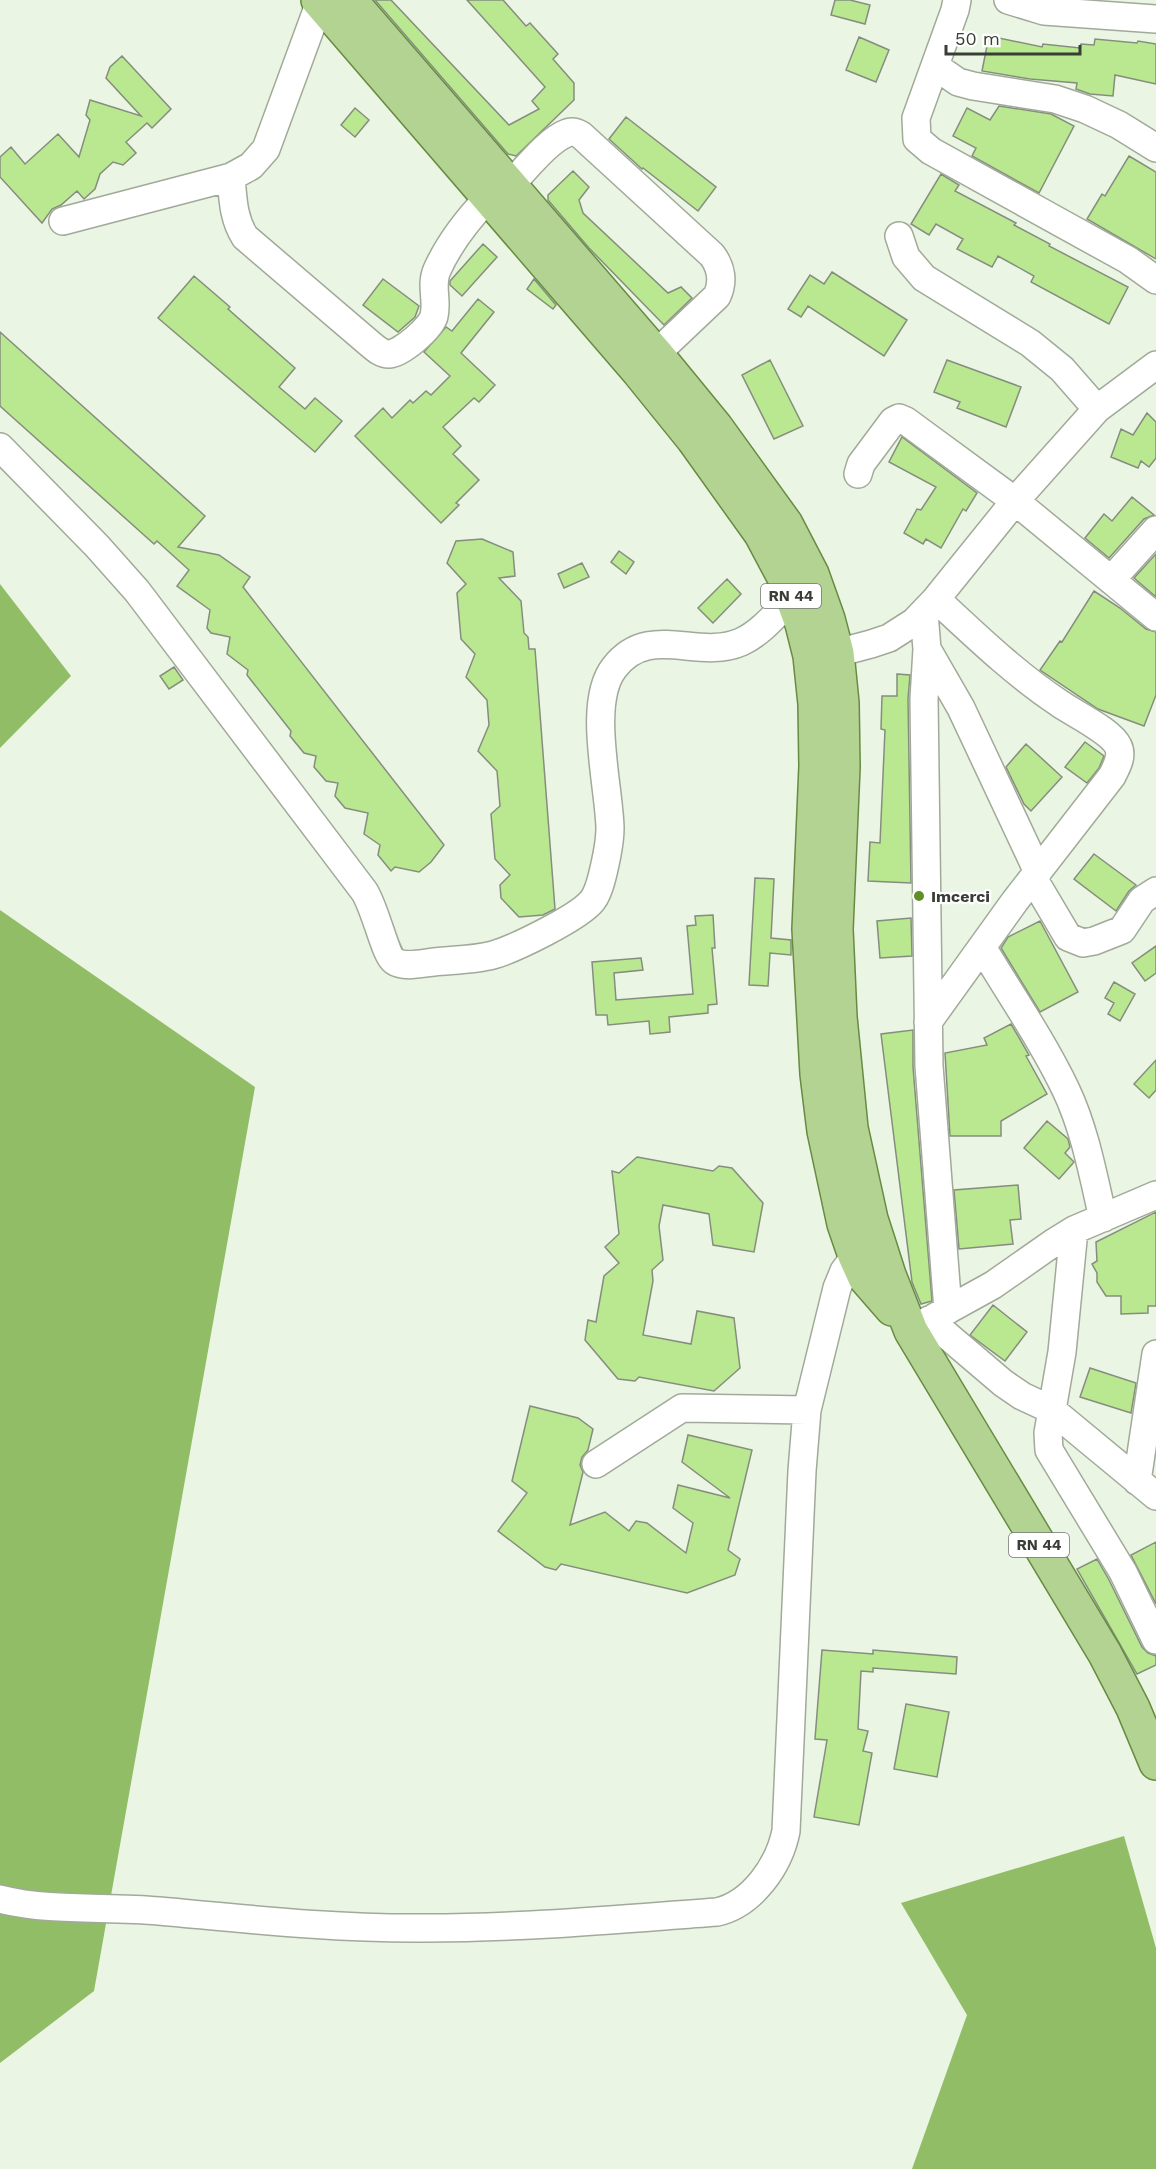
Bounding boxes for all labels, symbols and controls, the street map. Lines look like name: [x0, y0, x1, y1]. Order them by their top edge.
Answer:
scale bar: [946, 18, 1080, 56]
text: 50 m: [955, 28, 1000, 49]
road number: RN 44: [761, 584, 821, 608]
place label: Imcerci: [931, 887, 990, 906]
marker: Imcerci: [912, 889, 926, 903]
road number: RN 44: [1009, 1533, 1069, 1557]

